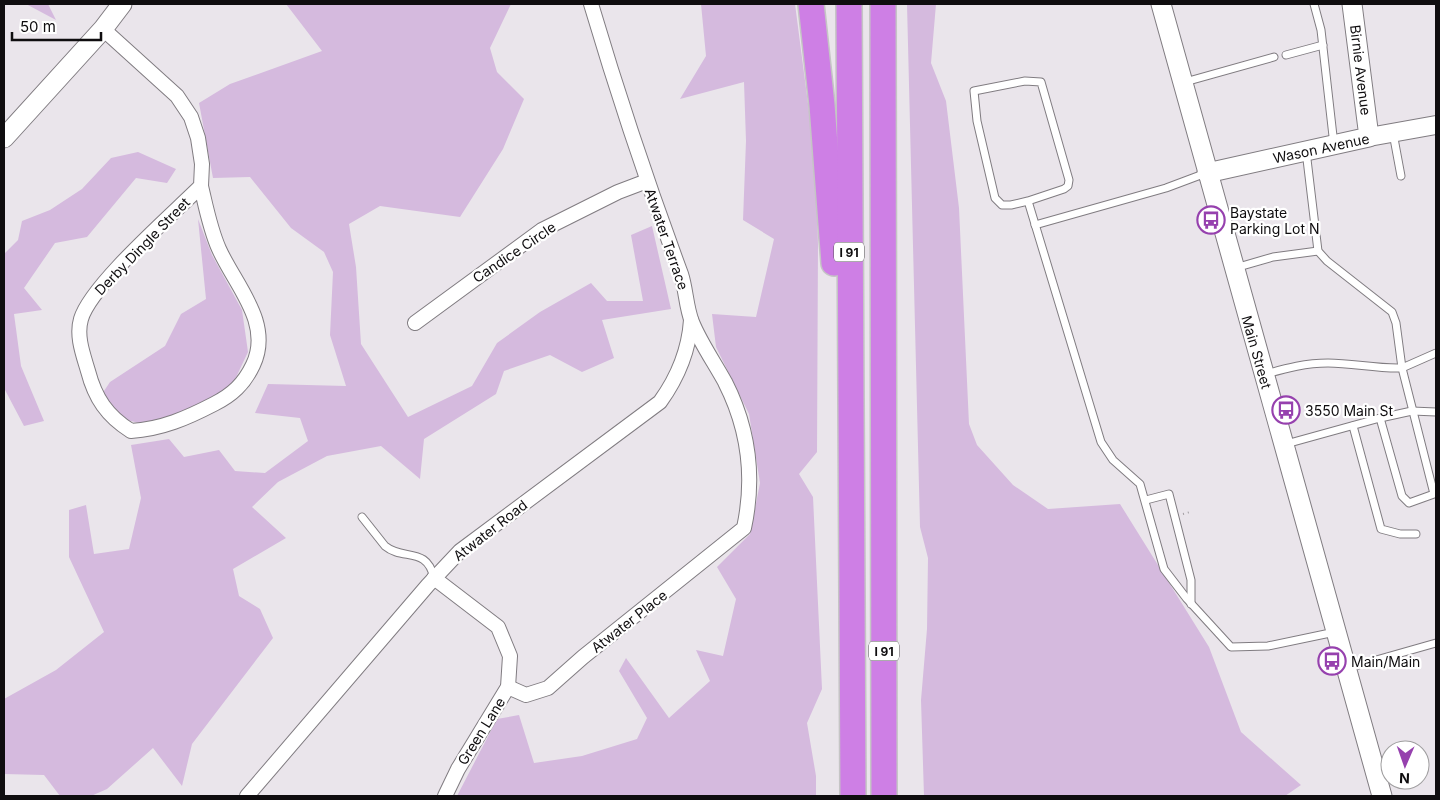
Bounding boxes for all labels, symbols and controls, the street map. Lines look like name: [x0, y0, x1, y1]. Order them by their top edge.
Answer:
scale bar: [12, 10, 101, 42]
text: 50 m: [20, 17, 56, 36]
street label: Birnie Avenue: [1347, 24, 1375, 116]
street label: Wason Avenue: [1271, 129, 1371, 167]
street label: Atwater Terrace: [642, 186, 692, 292]
street label: Derby Dingle Street: [91, 193, 193, 298]
place label: Baystate Parking Lot N: [1230, 204, 1320, 237]
bus stop icon: Baystate Parking Lot N: [1196, 205, 1226, 235]
street label: Candice Circle: [469, 218, 559, 286]
road number: I 91: [834, 242, 864, 262]
street label: Main Street: [1238, 313, 1276, 391]
bus stop icon: 3550 Main St: [1271, 395, 1301, 425]
place label: 3550 Main St: [1305, 402, 1394, 419]
street label: Atwater Road: [450, 496, 530, 564]
street label: Atwater Place: [588, 586, 670, 656]
road number: I 91: [869, 641, 899, 660]
bus stop icon: Main/Main: [1317, 646, 1347, 676]
place label: Main/Main: [1351, 653, 1420, 670]
street label: Green Lane: [454, 694, 508, 768]
north arrow: [1380, 740, 1430, 790]
text: N: [1399, 770, 1410, 787]

